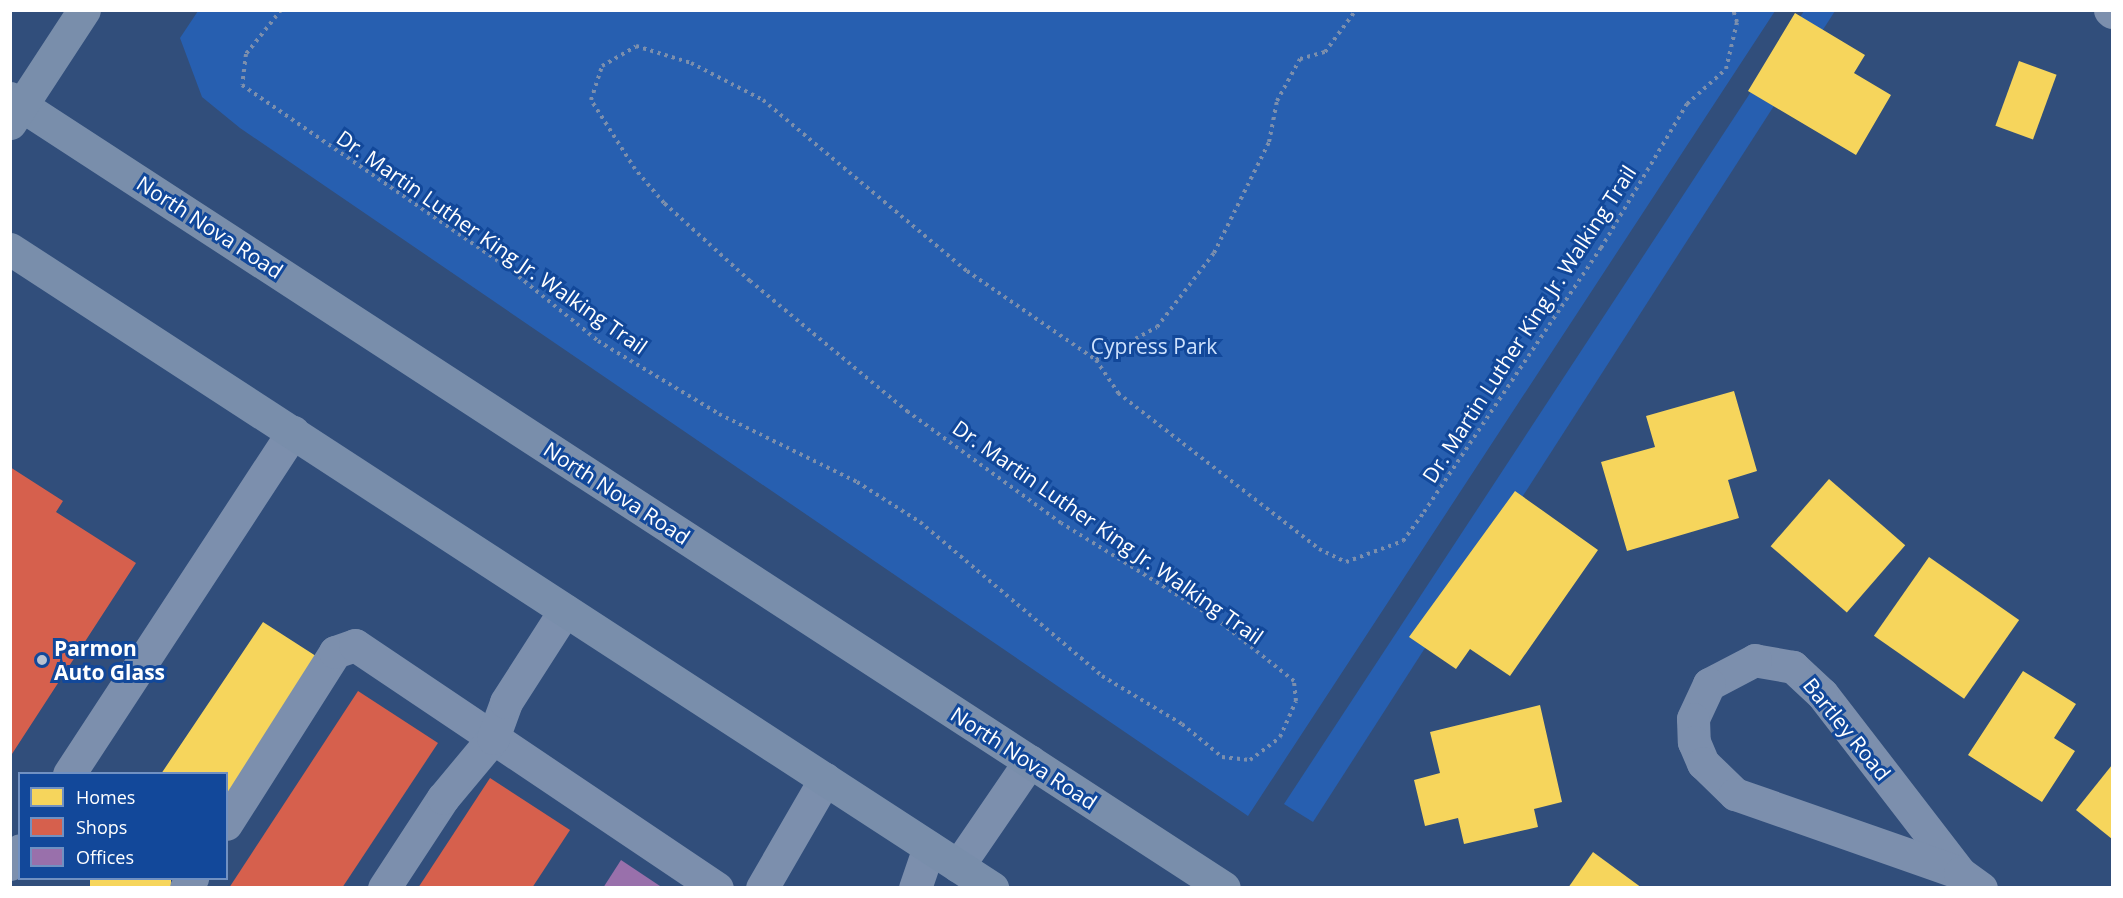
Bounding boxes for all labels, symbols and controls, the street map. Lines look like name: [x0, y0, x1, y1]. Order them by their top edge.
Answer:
street label: Dr. Martin Luther King Jr. Walking Trail: [332, 125, 652, 359]
street label: Dr. Martin Luther King Jr. Walking Trail: [1417, 161, 1641, 487]
street label: North Nova Road: [132, 170, 288, 284]
park label: Cypress Park: [1091, 333, 1217, 359]
street label: Dr. Martin Luther King Jr. Walking Trail: [948, 415, 1268, 649]
street label: North Nova Road: [539, 436, 695, 550]
place label: Parmon Auto Glass: [54, 635, 165, 685]
marker: Parmon Auto Glass: [35, 653, 49, 667]
street label: Bartley Road: [1798, 673, 1896, 785]
street label: North Nova Road: [946, 701, 1102, 815]
legend: [18, 772, 228, 880]
text: Homes: [76, 785, 135, 809]
text: Shops: [76, 815, 127, 839]
text: Offices: [76, 845, 134, 869]

